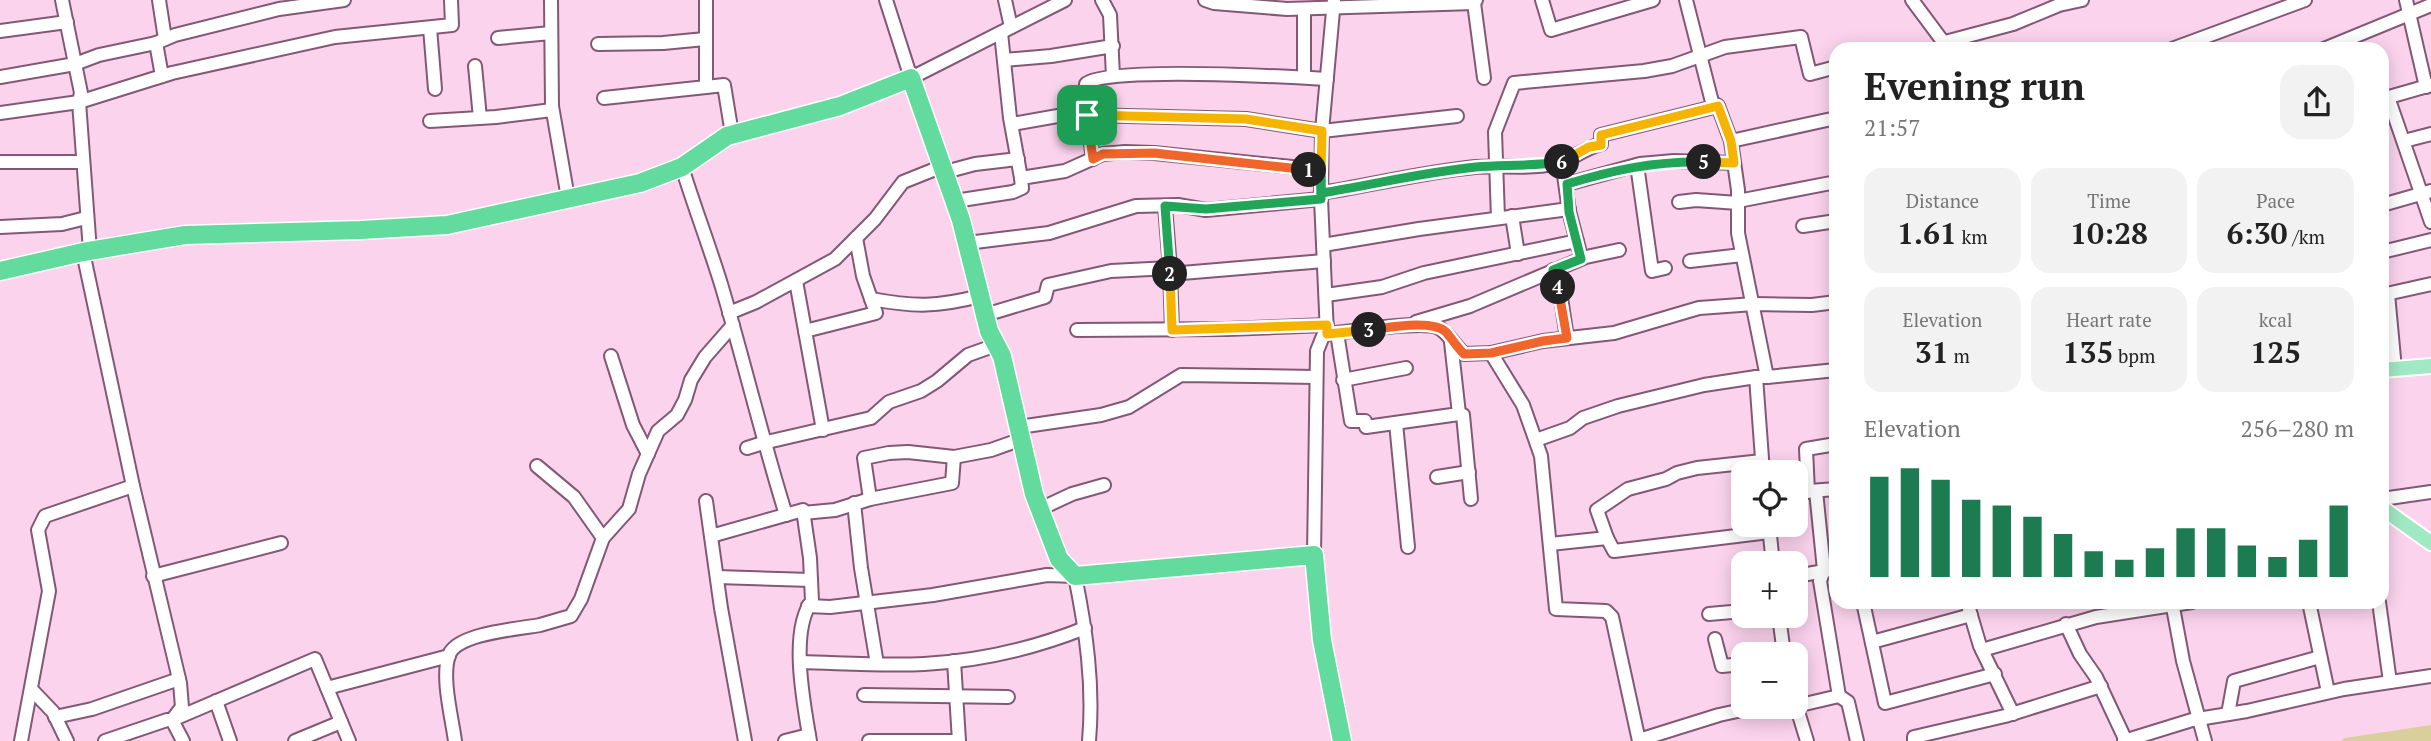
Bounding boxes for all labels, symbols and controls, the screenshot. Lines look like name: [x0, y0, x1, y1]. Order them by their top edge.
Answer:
text: Evening run: [1864, 61, 2085, 111]
button: share: [2280, 65, 2354, 139]
pin: [1057, 85, 1117, 145]
icon: arrive: [1068, 96, 1106, 134]
text: 21:57: [1864, 112, 1921, 143]
pin: 6: [1544, 144, 1580, 180]
pin: 5: [1686, 144, 1722, 180]
text: 6: [1556, 149, 1567, 174]
text: 5: [1698, 149, 1709, 174]
pin: 1: [1292, 152, 1326, 188]
text: 1: [1303, 157, 1314, 182]
text: Distance: [1906, 188, 1979, 213]
text: Time: [2087, 188, 2131, 213]
text: Pace: [2256, 188, 2295, 213]
text: 1.61: [1897, 213, 1957, 253]
text: 10:28: [2070, 213, 2148, 253]
text: 6:30: [2226, 213, 2288, 253]
text: km: [1957, 224, 1988, 249]
text: /km: [2288, 224, 2325, 249]
pin: 2: [1152, 256, 1188, 292]
text: 2: [1164, 261, 1175, 286]
pin: 4: [1540, 270, 1576, 304]
text: 4: [1552, 274, 1563, 299]
text: Elevation: [1902, 307, 1982, 332]
text: Heart rate: [2066, 307, 2152, 332]
text: kcal: [2259, 307, 2293, 332]
pin: 3: [1352, 312, 1386, 348]
text: 3: [1363, 317, 1374, 342]
text: 31: [1915, 332, 1949, 372]
text: 135: [2063, 332, 2113, 372]
text: 125: [2250, 332, 2301, 372]
text: m: [1949, 343, 1970, 368]
text: bpm: [2113, 343, 2155, 368]
text: Elevation: [1864, 413, 1961, 444]
text: 256–280 m: [2241, 413, 2354, 444]
map controls: [1731, 460, 1808, 719]
button: locate: [1731, 460, 1808, 537]
button: +: [1731, 551, 1808, 628]
button: −: [1731, 642, 1808, 719]

